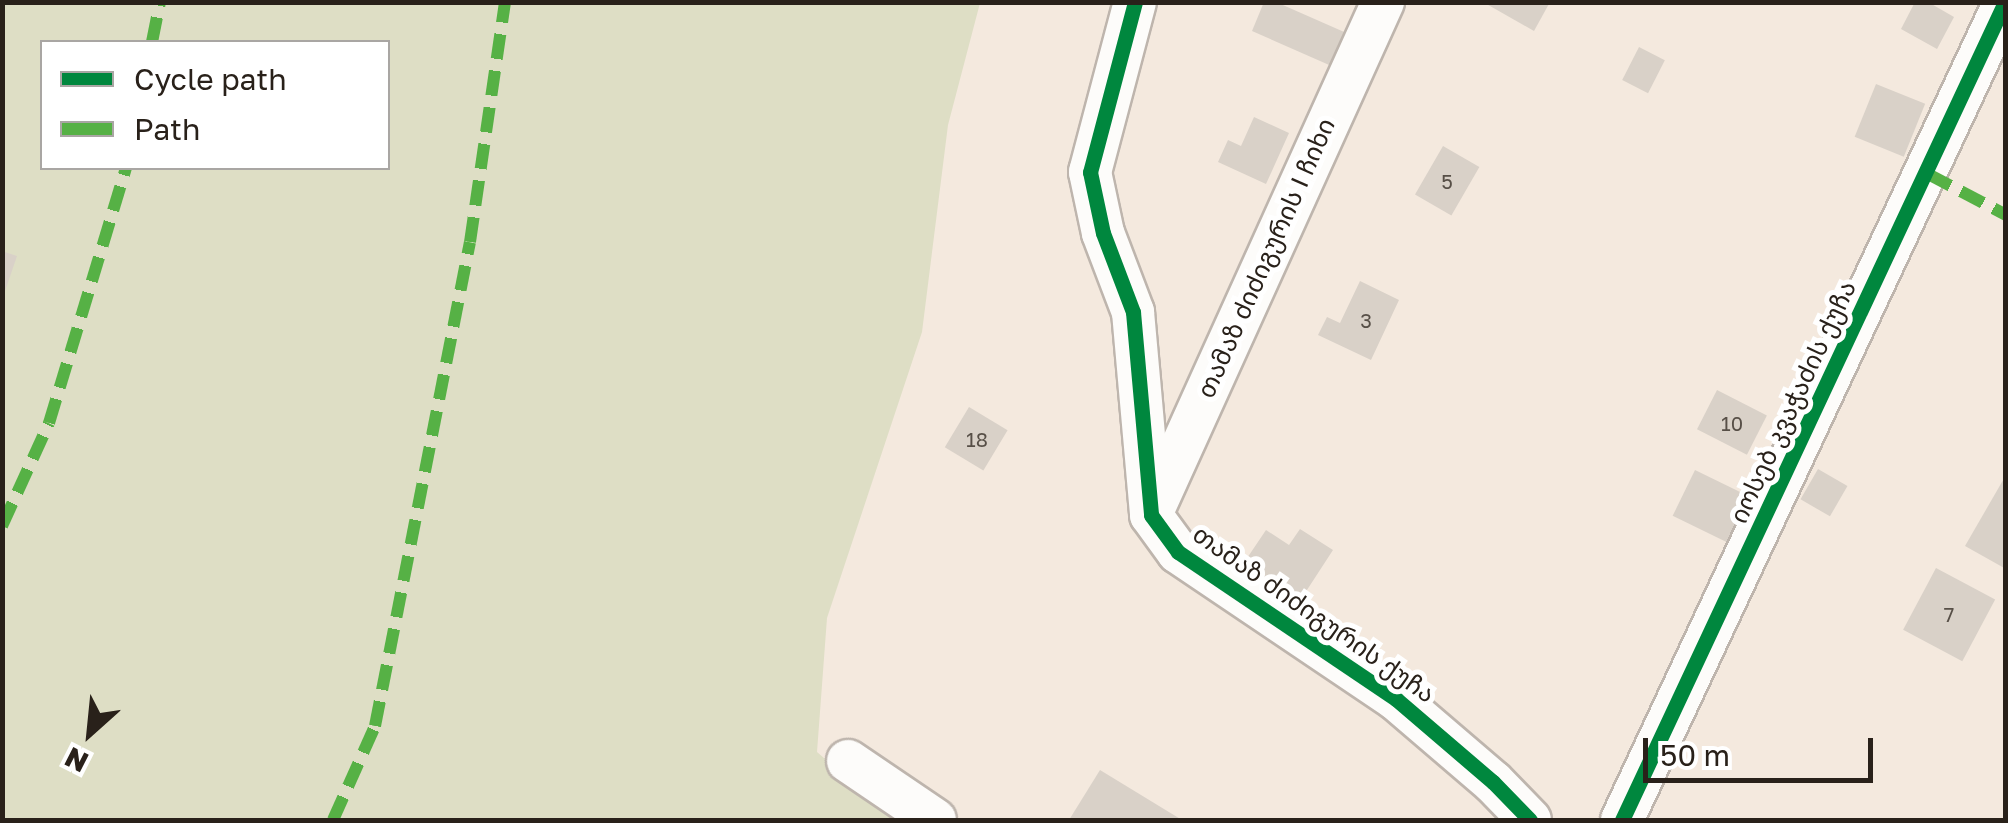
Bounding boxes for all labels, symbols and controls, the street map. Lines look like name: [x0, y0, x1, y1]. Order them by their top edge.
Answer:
legend: [40, 40, 390, 170]
text: Cycle path: [134, 61, 287, 97]
text: Path: [134, 111, 200, 147]
street label: თამაზ ძიძიგურის I ჩიხი: [1191, 113, 1341, 403]
house number: 5: [1441, 169, 1453, 193]
street label: იოსებ კვაჭაძის ქუჩა: [1724, 276, 1862, 528]
house number: 3: [1360, 308, 1372, 332]
house number: 10: [1721, 411, 1743, 435]
house number: 18: [966, 427, 988, 451]
street label: თამაზ ძიძიგურის ქუჩა: [1187, 519, 1441, 709]
house number: 7: [1944, 602, 1954, 626]
north arrow: [40, 683, 140, 783]
scale bar: [1648, 718, 1878, 780]
text: 50 m: [1660, 737, 1730, 773]
text: N: [59, 741, 93, 780]

